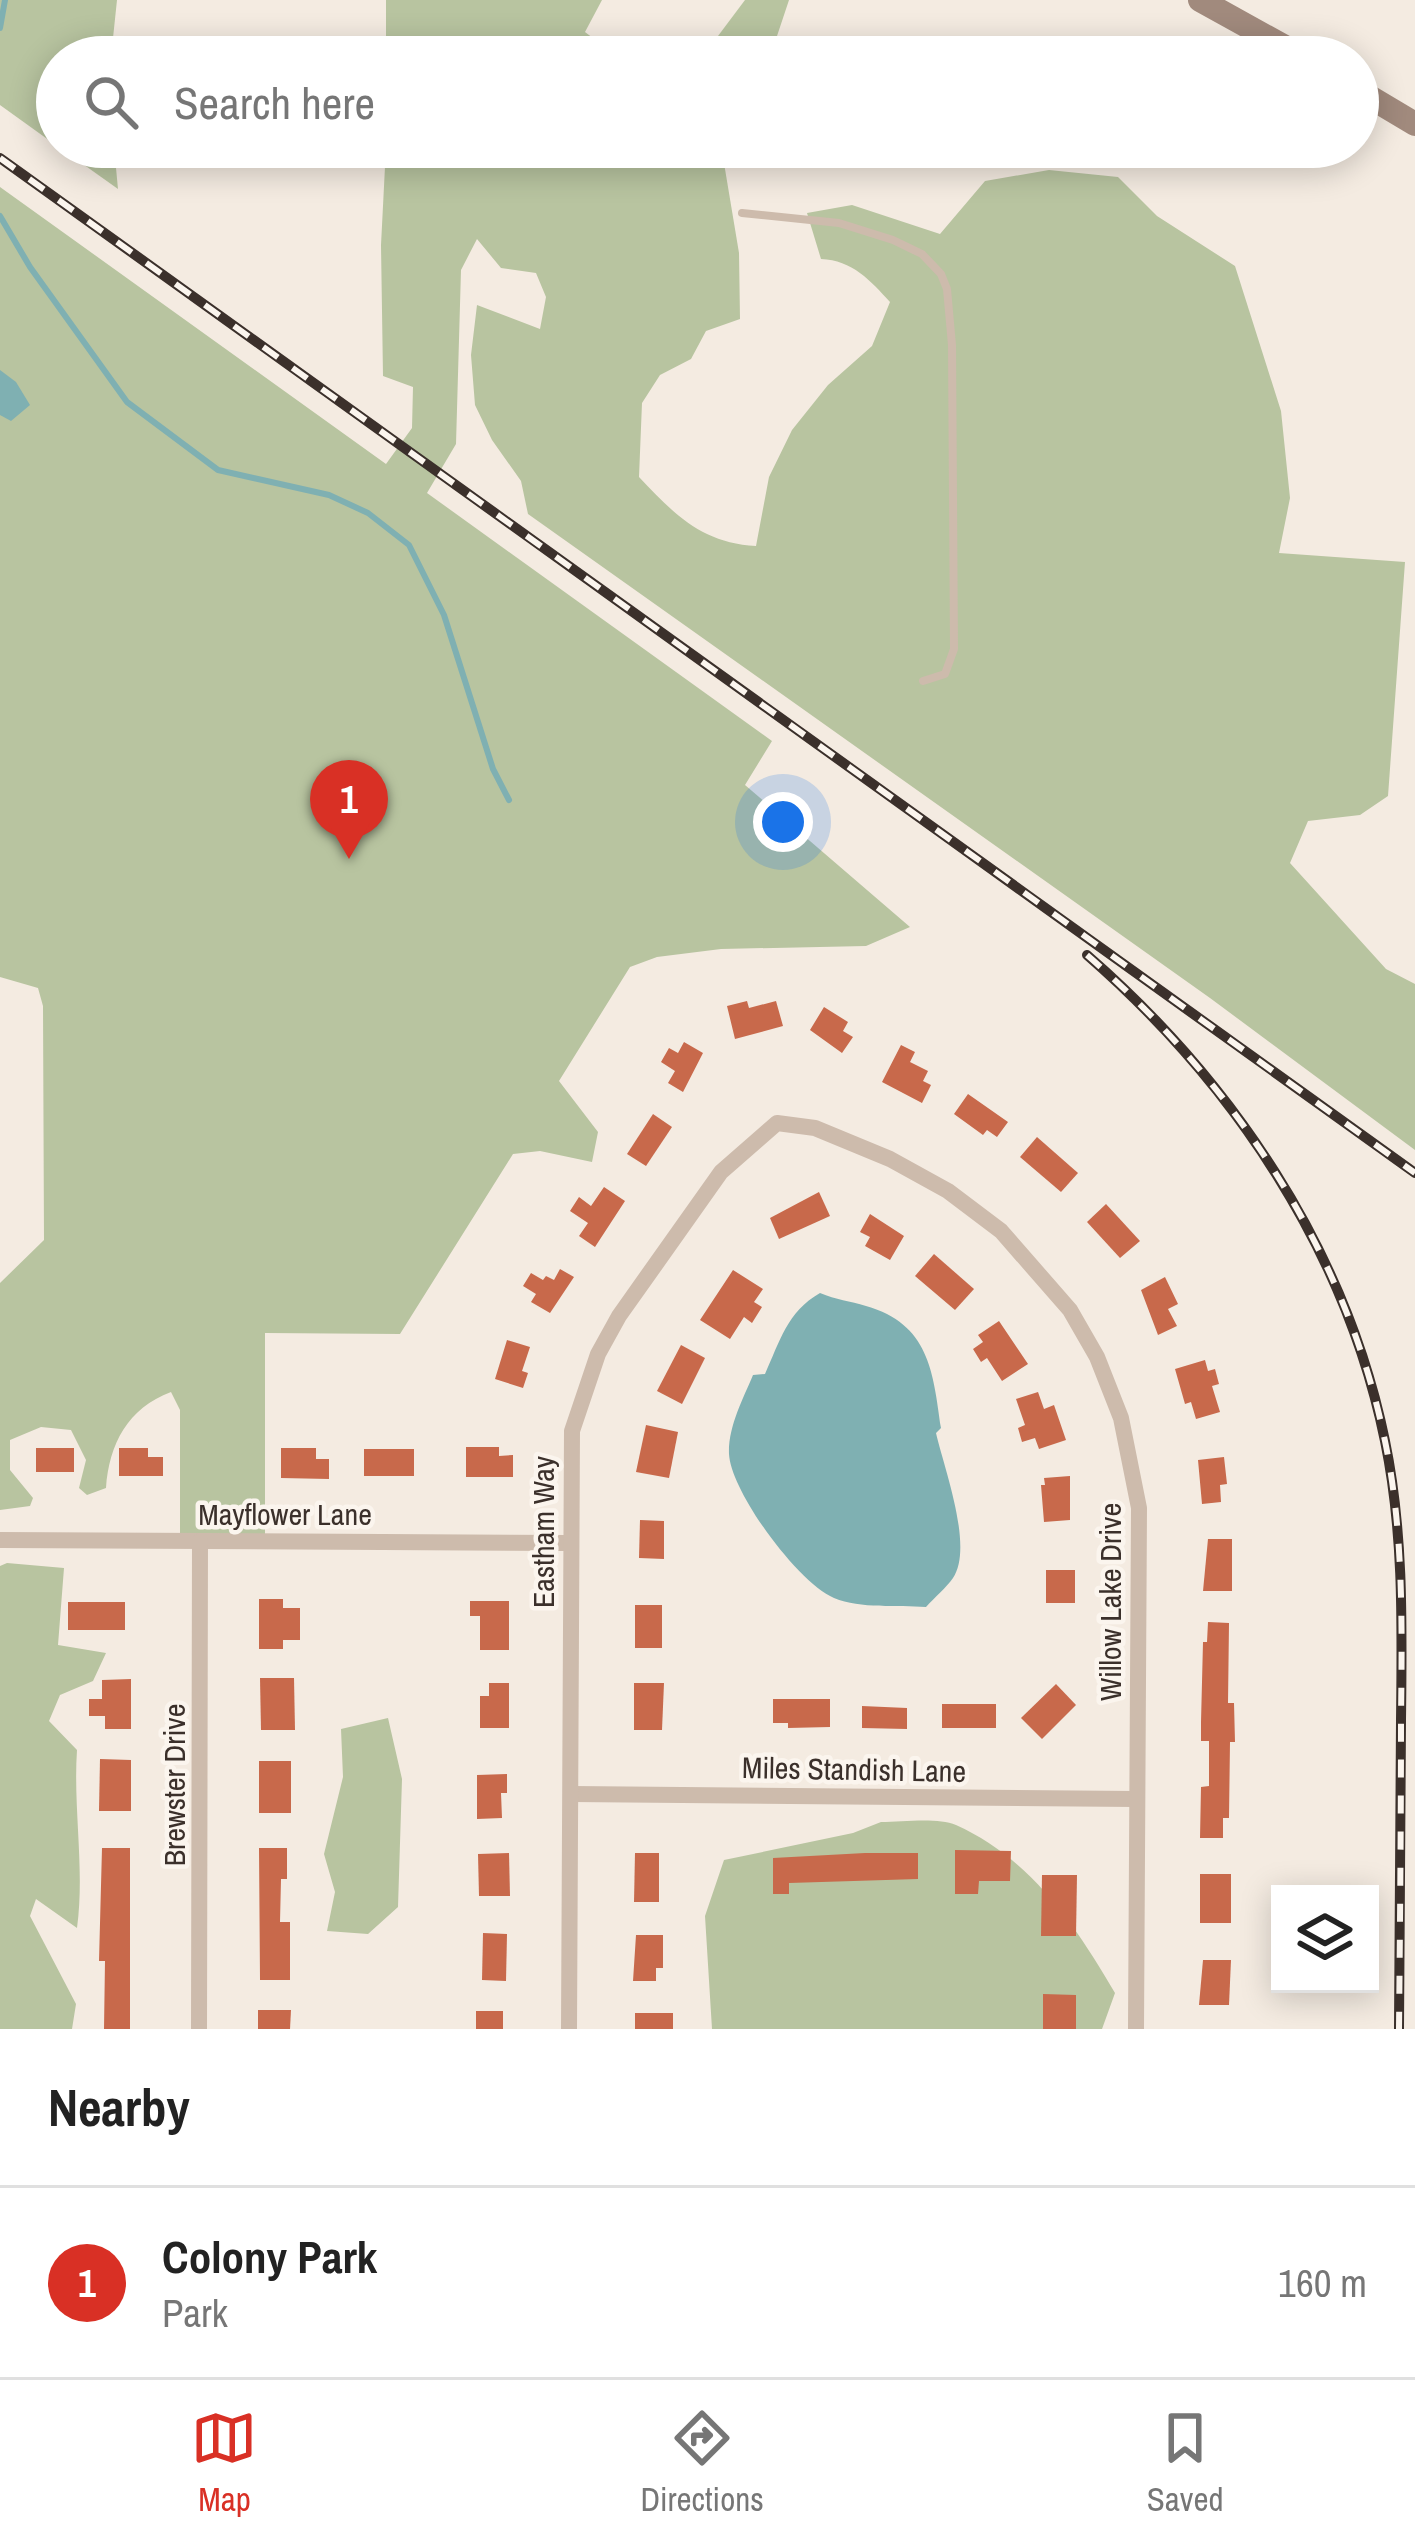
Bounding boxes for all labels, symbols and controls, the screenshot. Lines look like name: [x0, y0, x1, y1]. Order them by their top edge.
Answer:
search box: [36, 36, 1379, 168]
icon: search: [78, 69, 144, 135]
text: Search here: [174, 72, 375, 133]
pin: 1: [310, 760, 388, 859]
your location: [753, 792, 813, 852]
street label: Eastham Way: [523, 1455, 563, 1608]
street label: Mayflower Lane: [198, 1494, 372, 1534]
street label: Willow Lake Drive: [1090, 1503, 1130, 1701]
street label: Brewster Drive: [154, 1704, 194, 1866]
street label: Miles Standish Lane: [742, 1747, 966, 1791]
map controls: [1271, 1885, 1379, 1993]
button: layers: [1271, 1885, 1379, 1993]
text: Nearby: [48, 2073, 190, 2142]
text: Colony Park: [162, 2226, 377, 2287]
text: 1: [78, 2257, 96, 2309]
text: 160 m: [1278, 2257, 1367, 2309]
text: Park: [162, 2287, 228, 2339]
tab: Map: [191, 2405, 257, 2521]
tab: Directions: [640, 2405, 764, 2521]
tab: Saved: [1147, 2405, 1223, 2521]

